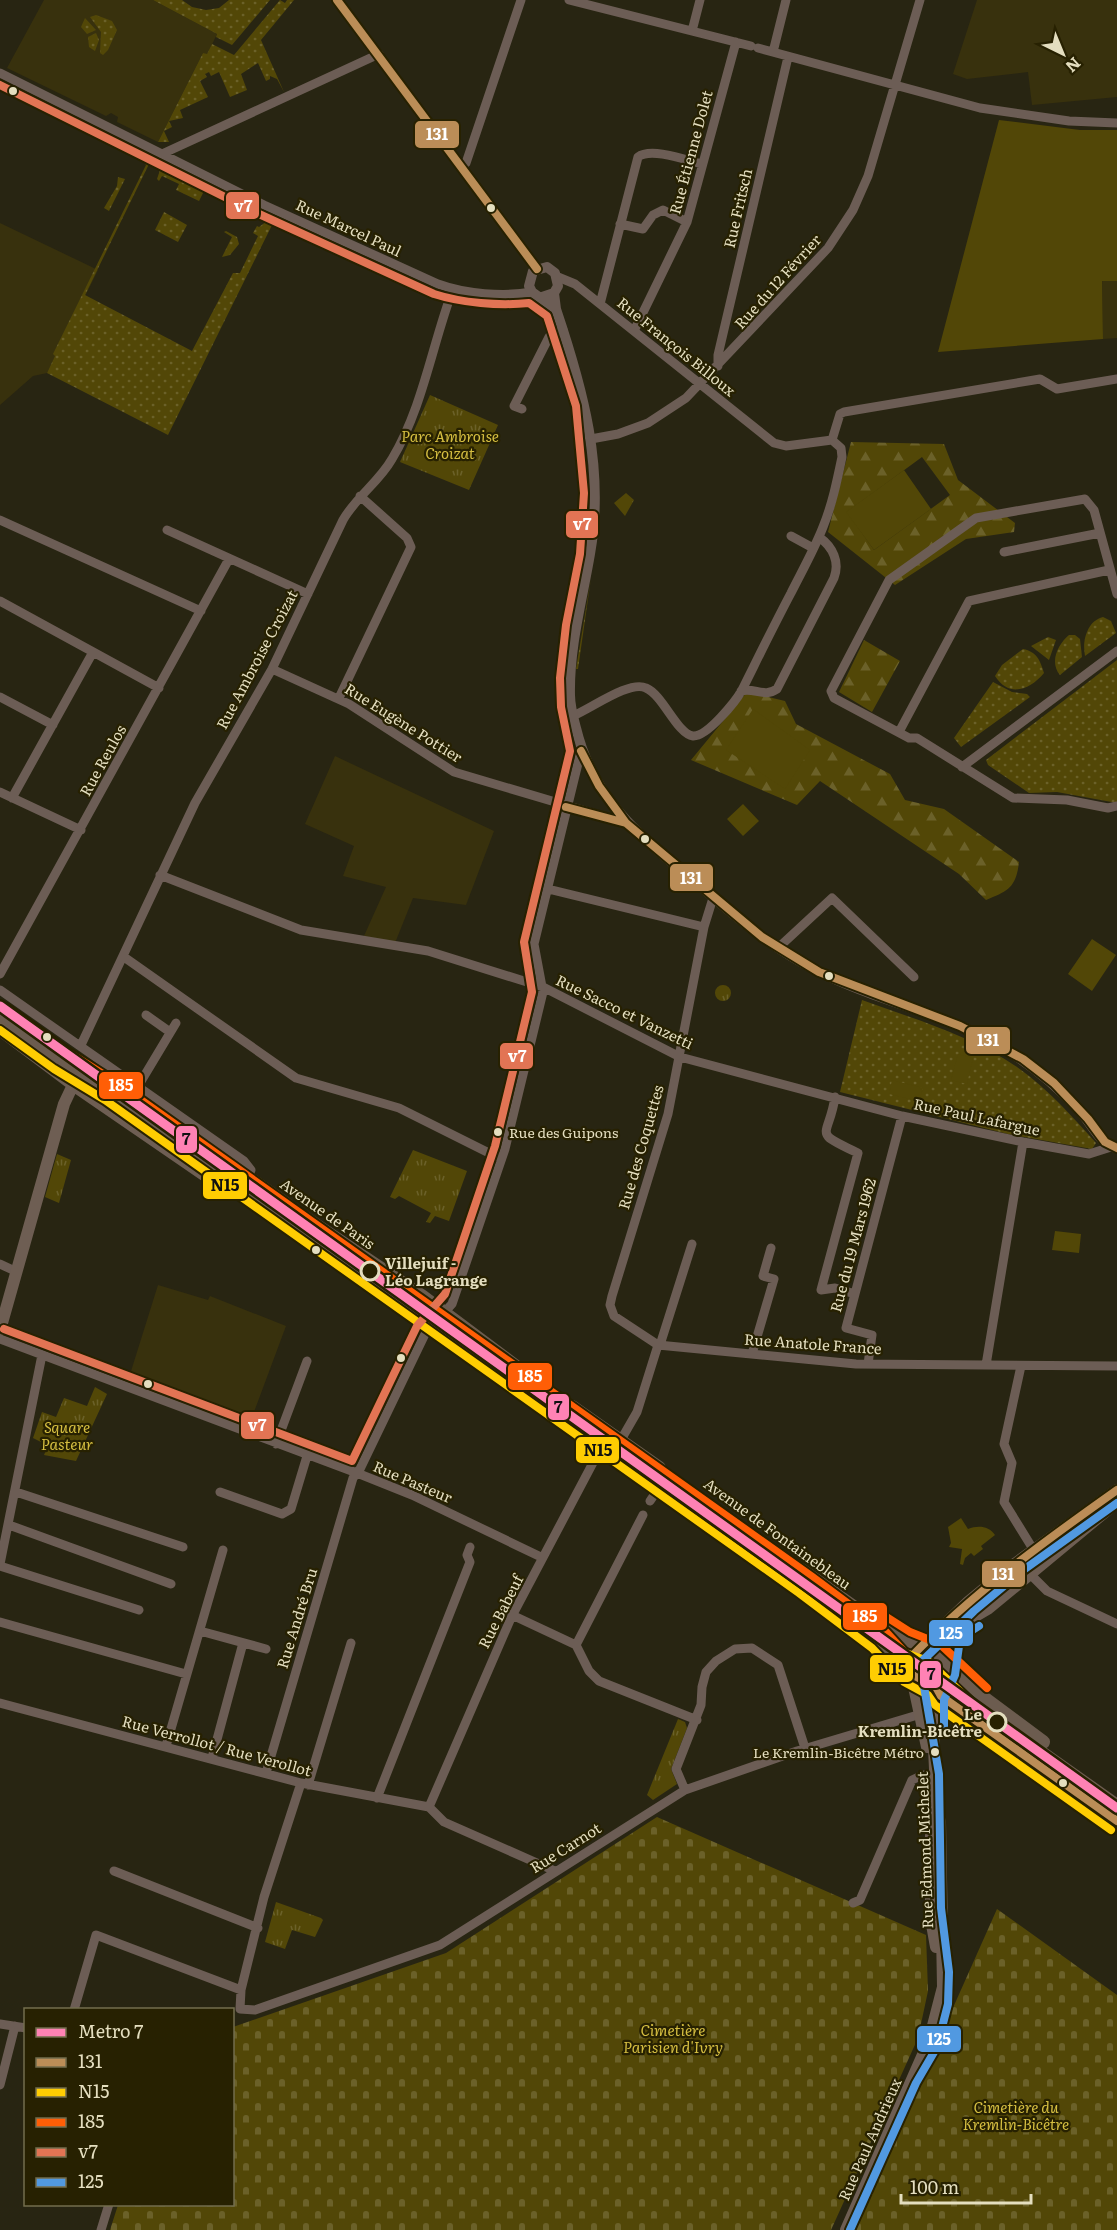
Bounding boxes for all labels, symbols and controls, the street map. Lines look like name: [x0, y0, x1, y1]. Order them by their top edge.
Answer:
north arrow: [1033, 24, 1093, 84]
text: N: [1061, 52, 1087, 79]
unlabelled marker: [7, 85, 19, 97]
street label: Rue Étienne Dolet: [662, 87, 718, 217]
line badge: 131: [414, 120, 460, 149]
text: 131: [426, 121, 448, 145]
street label: Rue Fritsch: [717, 166, 757, 250]
line badge: v7: [225, 191, 260, 220]
street label: Rue Marcel Paul: [292, 192, 406, 262]
text: v7: [234, 193, 253, 217]
unlabelled marker: [485, 202, 497, 214]
street label: Rue du 12 Février: [728, 229, 826, 333]
street label: Rue François Billoux: [613, 291, 742, 401]
park label: Parc Ambroise Croizat: [401, 424, 499, 464]
line badge: v7: [565, 510, 599, 539]
text: v7: [573, 511, 592, 535]
street label: Rue Ambroise Croizat: [210, 585, 302, 733]
street label: Rue Eugène Pottier: [341, 676, 467, 768]
street label: Rue Reulos: [73, 720, 131, 800]
unlabelled marker: [639, 833, 651, 845]
line badge: 131: [669, 863, 714, 892]
text: 131: [680, 865, 702, 889]
street label: Rue Sacco et Vanzetti: [552, 968, 698, 1054]
unlabelled marker: [823, 970, 835, 982]
line badge: 131: [965, 1026, 1011, 1055]
text: 131: [977, 1027, 999, 1051]
unlabelled marker: [41, 1031, 53, 1043]
line badge: v7: [499, 1042, 534, 1070]
text: v7: [508, 1043, 527, 1067]
line badge: 185: [98, 1071, 144, 1100]
text: 185: [109, 1072, 134, 1096]
street label: Rue des Coquettes: [611, 1082, 669, 1212]
street label: Rue Paul Lafargue: [912, 1091, 1043, 1141]
place label: Rue des Guipons: [509, 1122, 618, 1142]
line badge: 7: [175, 1125, 198, 1154]
text: 7: [182, 1126, 191, 1150]
marker: Rue des Guipons: [492, 1126, 504, 1138]
line badge: N15: [202, 1171, 248, 1200]
text: N15: [211, 1172, 240, 1196]
street label: Avenue de Paris: [276, 1172, 380, 1254]
street label: Rue du 19 Mars 1962: [823, 1175, 881, 1315]
unlabelled marker: [310, 1244, 322, 1256]
place label: Villejuif - Léo Lagrange: [385, 1251, 488, 1291]
marker: Villejuif - Léo Lagrange: [360, 1261, 380, 1281]
street label: Rue Anatole France: [743, 1327, 883, 1359]
unlabelled marker: [395, 1352, 407, 1364]
line badge: 185: [507, 1362, 553, 1391]
text: 185: [518, 1363, 543, 1387]
unlabelled marker: [142, 1378, 154, 1390]
line badge: 7: [547, 1393, 570, 1421]
text: 7: [554, 1394, 563, 1418]
line badge: v7: [240, 1411, 275, 1440]
text: v7: [248, 1412, 267, 1436]
park label: Square Pasteur: [41, 1415, 93, 1455]
line badge: N15: [575, 1436, 620, 1464]
text: N15: [584, 1437, 613, 1461]
street label: Rue Pasteur: [370, 1454, 456, 1508]
street label: Avenue de Fontainebleau: [700, 1472, 857, 1595]
line badge: 131: [981, 1560, 1026, 1588]
text: 131: [992, 1561, 1014, 1585]
street label: Rue André Bru: [270, 1564, 322, 1671]
street label: Rue Babeuf: [472, 1569, 529, 1652]
line badge: 185: [842, 1602, 888, 1631]
text: 185: [853, 1603, 878, 1627]
line badge: 125: [928, 1619, 974, 1647]
text: 125: [939, 1620, 963, 1644]
line badge: N15: [869, 1654, 914, 1683]
text: N15: [878, 1656, 907, 1680]
line badge: 7: [919, 1660, 942, 1689]
text: 7: [927, 1661, 936, 1685]
place label: Le Kremlin-Bicêtre: [858, 1702, 983, 1742]
street label: Rue Verrollot / Rue Verollot: [120, 1709, 314, 1781]
marker: Le Kremlin-Bicêtre: [987, 1712, 1007, 1732]
place label: Le Kremlin-Bicêtre Métro: [753, 1742, 924, 1762]
marker: Le Kremlin-Bicêtre Métro: [929, 1746, 941, 1758]
street label: Rue Edmond Michelet: [910, 1771, 938, 1929]
unlabelled marker: [1057, 1777, 1069, 1789]
street label: Rue Carnot: [525, 1816, 605, 1878]
legend: [24, 2008, 234, 2206]
text: Metro 7: [78, 2017, 143, 2044]
park label: Cimetière Parisien d'Ivry: [623, 2018, 723, 2058]
line badge: 125: [916, 2025, 962, 2053]
text: 125: [927, 2026, 951, 2050]
text: 131: [78, 2047, 102, 2074]
street label: Rue Paul Andrieux: [832, 2073, 907, 2204]
text: N15: [78, 2077, 110, 2104]
park label: Cimetière du Kremlin-Bicêtre: [963, 2095, 1069, 2135]
text: 185: [78, 2107, 104, 2134]
text: v7: [78, 2137, 98, 2164]
text: 125: [78, 2167, 104, 2194]
scale bar: [901, 2167, 1032, 2205]
text: 100 m: [910, 2173, 959, 2200]

